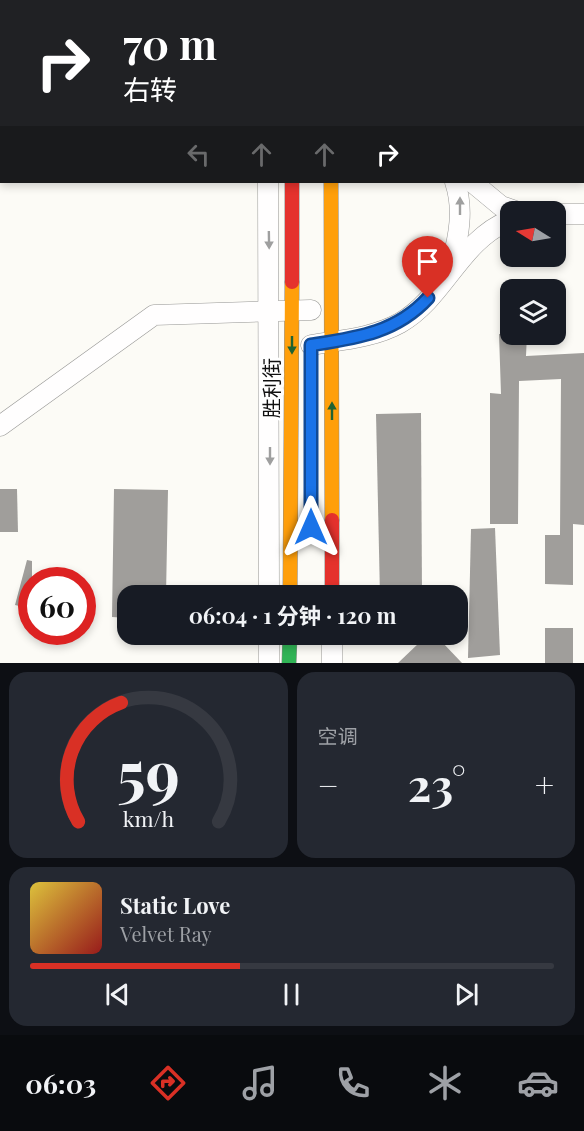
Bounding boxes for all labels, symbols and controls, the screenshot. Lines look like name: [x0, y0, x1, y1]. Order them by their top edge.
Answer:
text: 70 m: [123, 15, 217, 71]
icon: right: [24, 24, 102, 102]
text: 右转: [123, 71, 177, 107]
icon: left: [182, 138, 215, 171]
icon: ahead: [245, 138, 278, 171]
icon: ahead: [308, 138, 341, 171]
icon: right: [371, 138, 404, 171]
one-way arrow: [455, 197, 465, 216]
north arrow: [500, 201, 566, 267]
map controls: [500, 201, 566, 345]
one-way arrow: [264, 230, 274, 249]
pin: [402, 236, 453, 298]
icon: arrive: [411, 245, 444, 278]
button: layers: [500, 279, 566, 345]
one-way arrow: [287, 335, 297, 354]
street label: 胜利街: [257, 358, 284, 418]
one-way arrow: [327, 402, 337, 421]
one-way arrow: [265, 446, 275, 465]
position arrow: [279, 495, 343, 559]
speed limit sign: 60: [18, 567, 96, 645]
text: 06:04 · 1 分钟 · 120 m: [189, 600, 396, 630]
text: 空调: [318, 722, 358, 749]
text: 59: [117, 728, 180, 812]
text: 23°: [408, 753, 466, 813]
text: −: [318, 762, 339, 806]
text: +: [535, 762, 554, 806]
text: km/h: [123, 804, 174, 832]
text: Static Love: [120, 890, 230, 920]
text: Velvet Ray: [120, 920, 212, 947]
icon: previous: [101, 978, 134, 1011]
icon: pause: [275, 978, 308, 1011]
icon: next: [450, 978, 483, 1011]
icon: directions: [147, 1062, 189, 1104]
icon: music: [239, 1062, 281, 1104]
icon: phone: [332, 1062, 374, 1104]
icon: climate: [424, 1062, 466, 1104]
icon: car: [517, 1062, 559, 1104]
text: 06:03: [25, 1065, 96, 1101]

